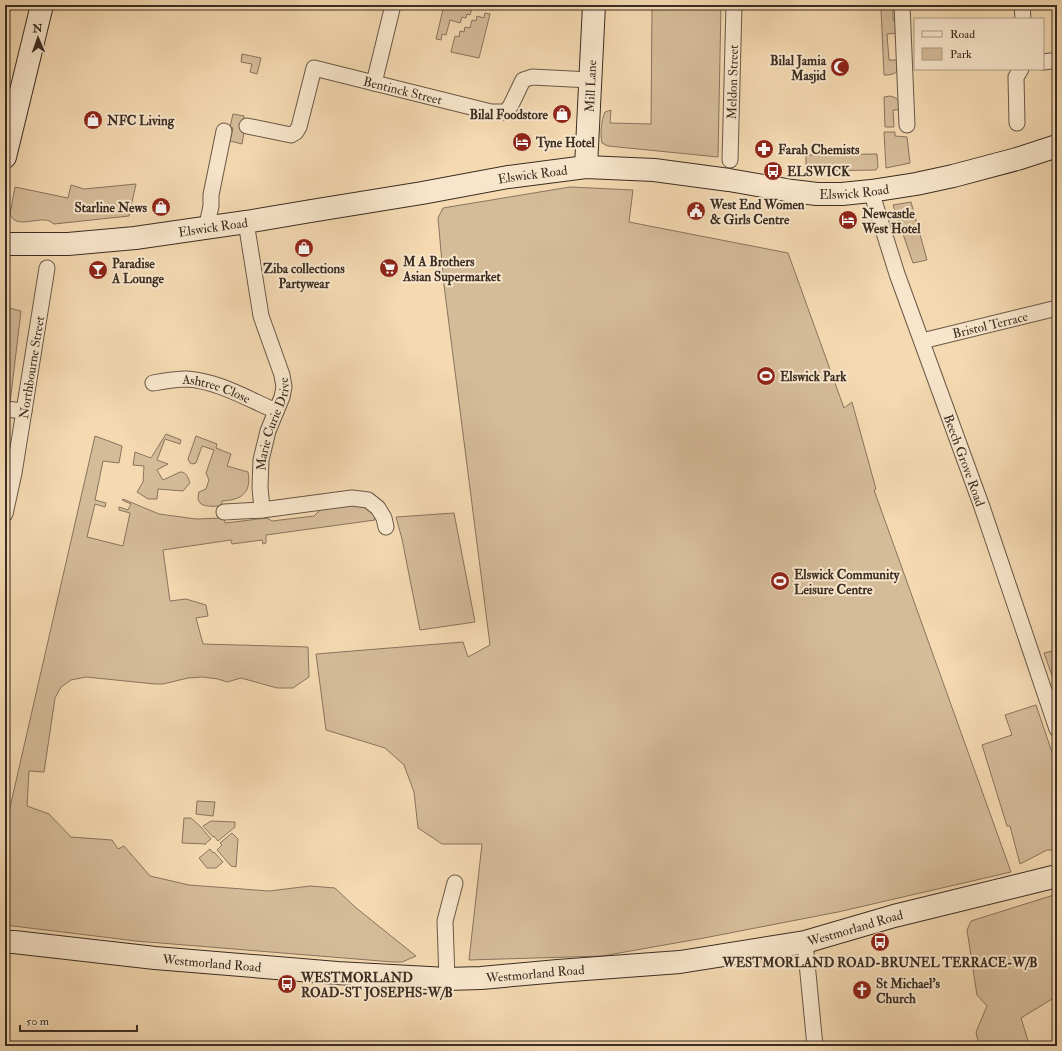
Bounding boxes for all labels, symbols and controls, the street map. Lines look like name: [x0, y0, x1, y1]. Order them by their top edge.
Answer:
north arrow: [18, 18, 58, 58]
legend: [914, 18, 1044, 70]
text: N: [32, 22, 44, 35]
text: Road: [950, 27, 975, 42]
street label: Meldon Street: [724, 45, 742, 120]
text: Park: [950, 47, 972, 62]
place label: Bilal Jamia Masjid: [770, 53, 827, 84]
mosque icon: Bilal Jamia Masjid: [829, 56, 851, 78]
street label: Mill Lane: [582, 59, 600, 113]
street label: Bentinck Street: [362, 74, 444, 109]
shop icon: Bilal Foodstore: [551, 103, 573, 125]
place label: Bilal Foodstore: [469, 107, 549, 123]
shop icon: NFC Living: [82, 109, 104, 131]
place label: NFC Living: [106, 113, 175, 130]
hotel icon: Tyne Hotel: [511, 131, 533, 153]
place label: Tyne Hotel: [535, 135, 595, 152]
pharmacy icon: Farah Chemists: [753, 138, 775, 160]
place label: Farah Chemists: [778, 142, 860, 158]
bus stop icon: ELSWICK: [762, 160, 784, 182]
street label: Elswick Road: [497, 162, 569, 188]
place label: ELSWICK: [787, 164, 851, 180]
street label: Elswick Road: [819, 181, 891, 203]
shop icon: Starline News: [150, 196, 172, 218]
place label: West End Women & Girls Centre: [709, 197, 805, 228]
place label: Starline News: [74, 200, 148, 216]
public building icon: West End Women & Girls Centre: [685, 200, 707, 222]
place label: Newcastle West Hotel: [861, 206, 921, 237]
hotel icon: Newcastle West Hotel: [837, 209, 859, 231]
street label: Elswick Road: [177, 215, 249, 241]
shop icon: Ziba collections Partywear: [293, 237, 315, 259]
place label: M A Brothers Asian Supermarket: [402, 254, 501, 286]
place label: Paradise A Lounge: [111, 256, 165, 288]
supermarket icon: M A Brothers Asian Supermarket: [378, 257, 400, 279]
bar icon: Paradise A Lounge: [87, 259, 109, 281]
place label: Ziba collections Partywear: [263, 261, 345, 293]
street label: Bristol Terrace: [951, 308, 1030, 342]
street label: Northbourne Street: [16, 315, 48, 420]
sports icon: Elswick Park: [755, 365, 777, 387]
place label: Elswick Park: [780, 369, 847, 385]
street label: Ashtree Close: [181, 372, 253, 407]
street label: Marie Curie Drive: [254, 376, 293, 471]
street label: Beech Grove Road: [940, 412, 988, 509]
place label: Elswick Community Leisure Centre: [794, 567, 901, 598]
sports icon: Elswick Community Leisure Centre: [769, 570, 791, 592]
street label: Westmorland Road: [805, 907, 905, 950]
bus stop icon: WESTMORLAND ROAD-BRUNEL TERRACE-W/B: [869, 931, 891, 953]
street label: Westmorland Road: [161, 952, 262, 976]
place label: WESTMORLAND ROAD-BRUNEL TERRACE-W/B: [721, 955, 1038, 971]
street label: Westmorland Road: [484, 962, 586, 987]
place label: WESTMORLAND ROAD-ST JOSEPHS-W/B: [300, 970, 453, 1002]
bus stop icon: WESTMORLAND ROAD-ST JOSEPHS-W/B: [276, 973, 298, 995]
place label: St Michael's Church: [876, 976, 940, 1007]
church icon: St Michael's Church: [851, 979, 873, 1001]
scale bar: [20, 1007, 137, 1033]
text: 50 m: [26, 1014, 50, 1029]

